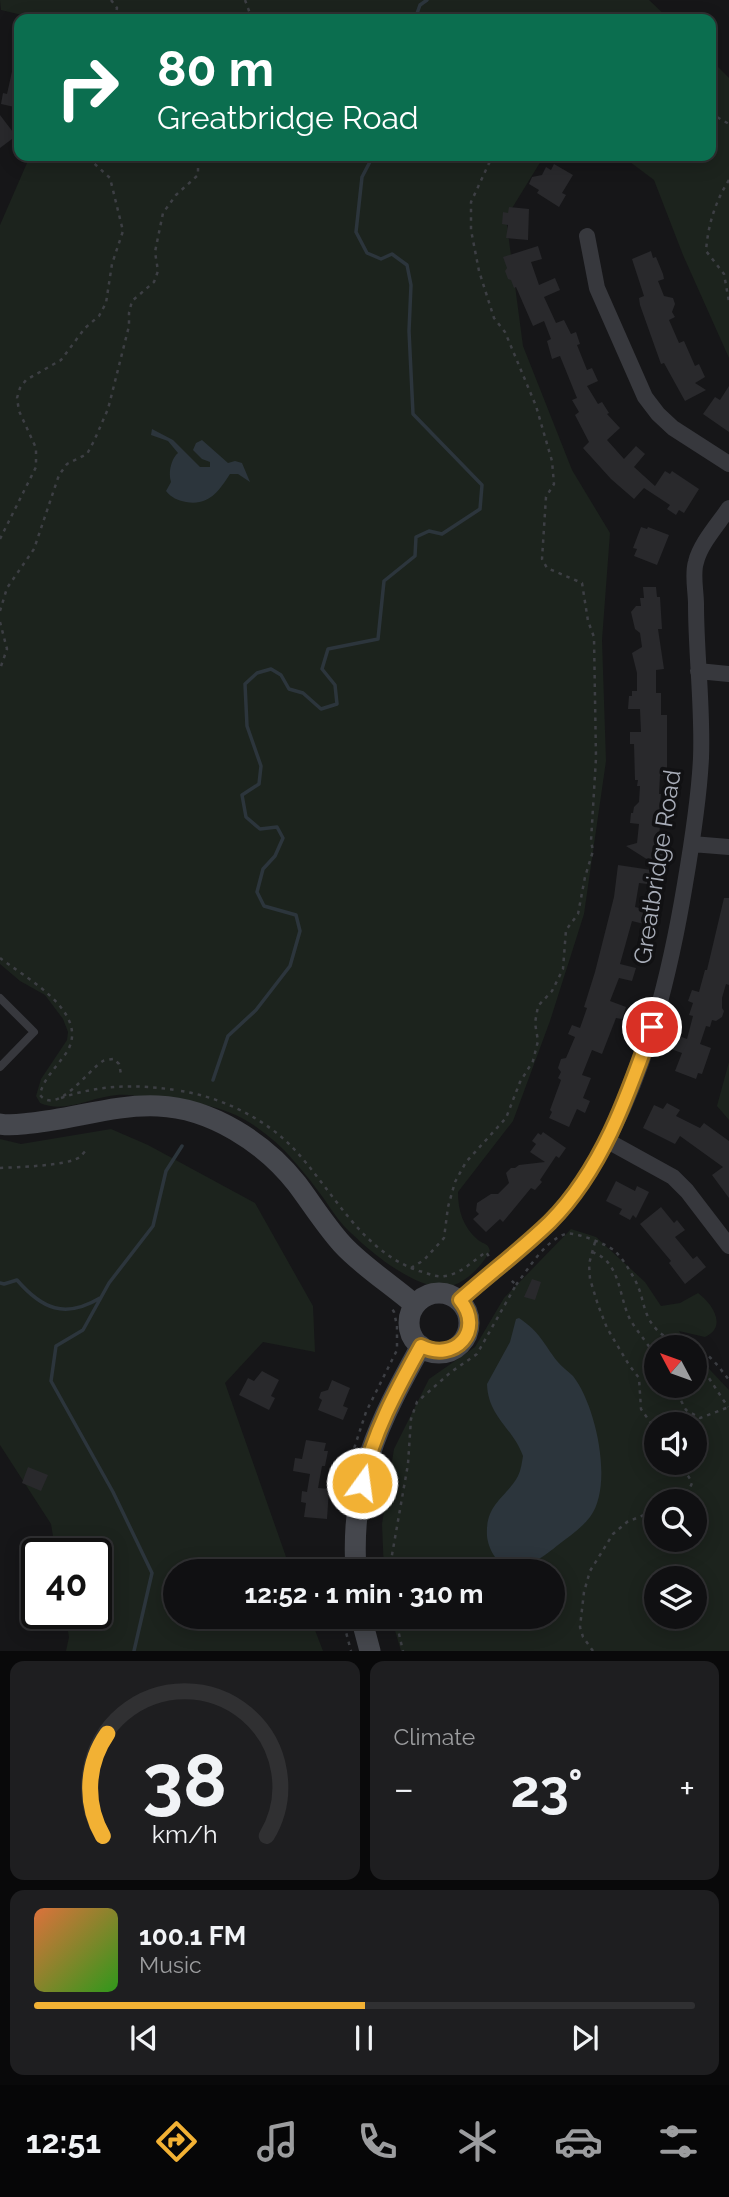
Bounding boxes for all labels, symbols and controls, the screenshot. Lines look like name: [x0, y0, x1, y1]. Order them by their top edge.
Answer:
text: 80 m: [157, 40, 274, 97]
icon: right: [42, 42, 133, 133]
text: Greatbridge Road: [157, 99, 419, 136]
street label: Greatbridge Road: [627, 768, 687, 966]
pin: [622, 997, 682, 1057]
icon: arrive: [633, 1008, 671, 1046]
north arrow: [644, 1335, 707, 1398]
map controls: [644, 1335, 707, 1629]
button: sound: [644, 1412, 707, 1475]
position arrow: [325, 1446, 399, 1520]
button: search: [644, 1489, 707, 1552]
speed limit sign: 40: [21, 1538, 112, 1629]
button: layers: [644, 1566, 707, 1629]
text: 12:52 · 1 min · 310 m: [244, 1579, 484, 1609]
text: Climate: [394, 1723, 475, 1750]
text: 38: [142, 1739, 227, 1824]
text: 23°: [510, 1758, 583, 1819]
text: −: [394, 1766, 414, 1811]
text: +: [679, 1766, 695, 1811]
text: km/h: [152, 1819, 218, 1849]
text: 100.1 FM: [139, 1921, 246, 1951]
text: Music: [139, 1951, 202, 1978]
icon: previous: [125, 2019, 163, 2057]
icon: pause: [345, 2019, 383, 2057]
icon: next: [566, 2019, 604, 2057]
icon: directions: [152, 2117, 201, 2166]
icon: music: [253, 2117, 302, 2166]
icon: phone: [353, 2117, 402, 2166]
icon: climate: [453, 2117, 502, 2166]
icon: car: [554, 2117, 603, 2166]
icon: filters: [654, 2117, 703, 2166]
text: 12:51: [26, 2123, 101, 2160]

